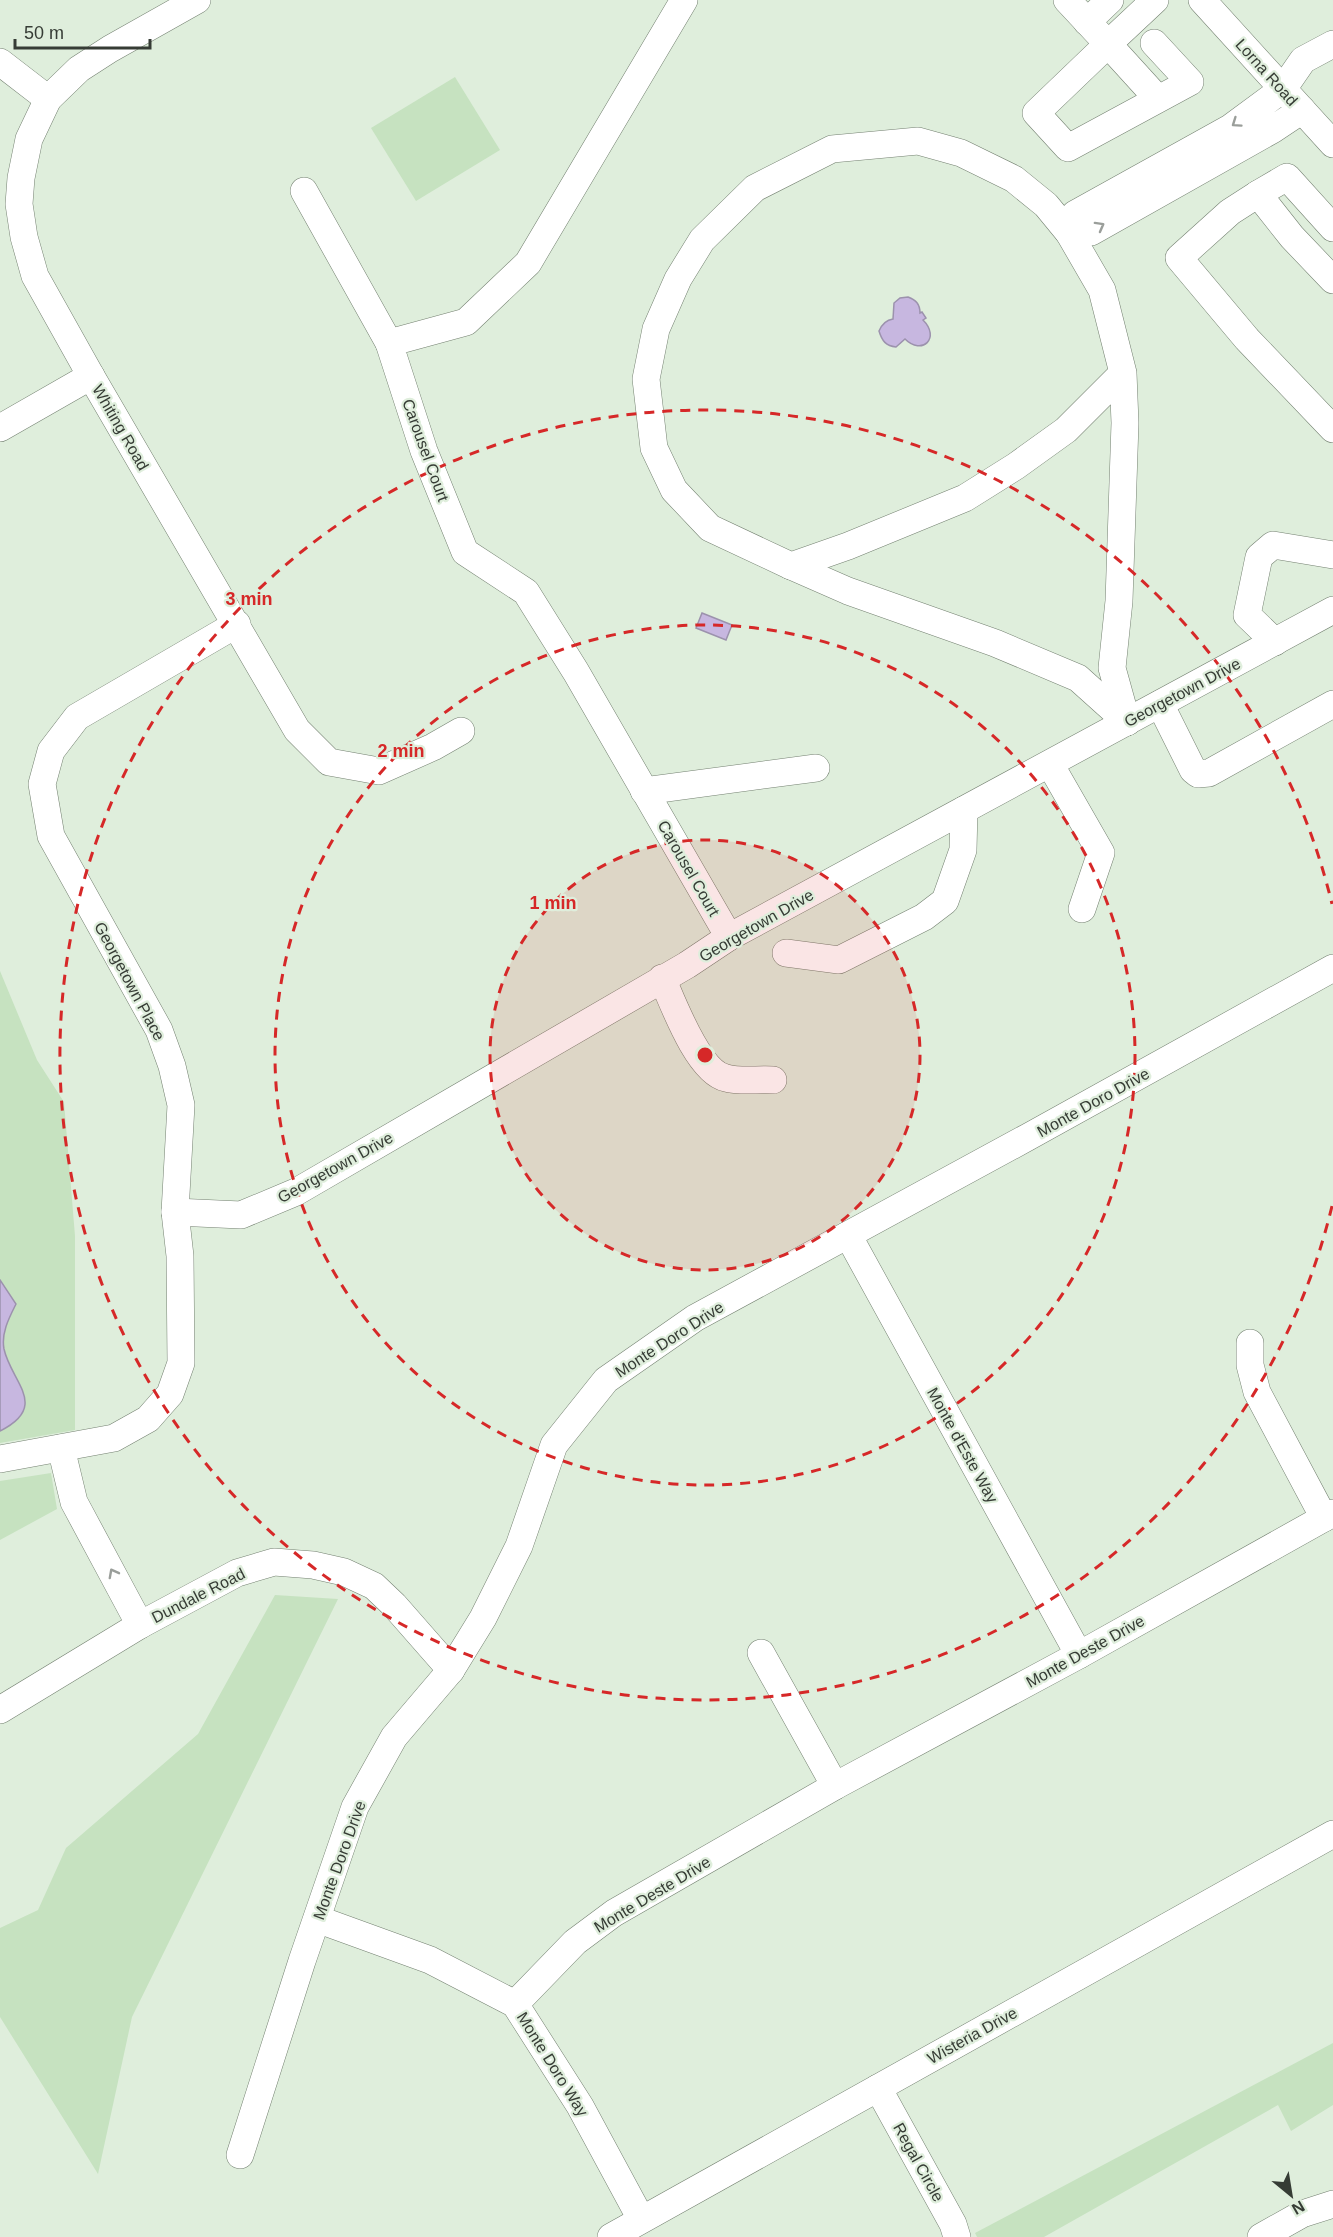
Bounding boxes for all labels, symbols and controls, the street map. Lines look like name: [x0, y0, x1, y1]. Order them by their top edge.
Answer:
scale bar: [15, 12, 150, 50]
text: 50 m: [24, 23, 64, 43]
street label: Lorna Road: [1232, 36, 1301, 109]
one-way arrow: [1231, 116, 1242, 127]
one-way arrow: [1094, 222, 1104, 233]
street label: Whiting Road: [89, 381, 152, 473]
street label: Carousel Court: [399, 397, 452, 504]
text: 3 min: [225, 589, 273, 609]
street label: Georgetown Drive: [1121, 655, 1243, 730]
text: 2 min: [377, 741, 425, 761]
street label: Carousel Court: [654, 817, 723, 920]
street label: Georgetown Drive: [696, 886, 816, 965]
text: 1 min: [529, 893, 577, 913]
street label: Georgetown Place: [91, 919, 168, 1043]
centre of rings: [695, 1045, 715, 1065]
street label: Monte Doro Drive: [1034, 1065, 1152, 1140]
street label: Georgetown Drive: [275, 1129, 396, 1206]
street label: Monte Doro Drive: [612, 1298, 727, 1381]
street label: Monte d'Este Way: [924, 1385, 1001, 1506]
street label: Dundale Road: [149, 1565, 248, 1626]
one-way arrow: [109, 1569, 120, 1580]
street label: Monte Deste Drive: [1023, 1612, 1147, 1691]
street label: Monte Doro Drive: [310, 1798, 369, 1922]
street label: Monte Deste Drive: [591, 1853, 714, 1936]
street label: Wisteria Drive: [925, 2004, 1020, 2067]
street label: Monte Doro Way: [514, 2009, 591, 2119]
street label: Regal Circle: [890, 2120, 947, 2205]
north arrow: [1261, 2165, 1321, 2225]
text: N: [1289, 2197, 1308, 2218]

